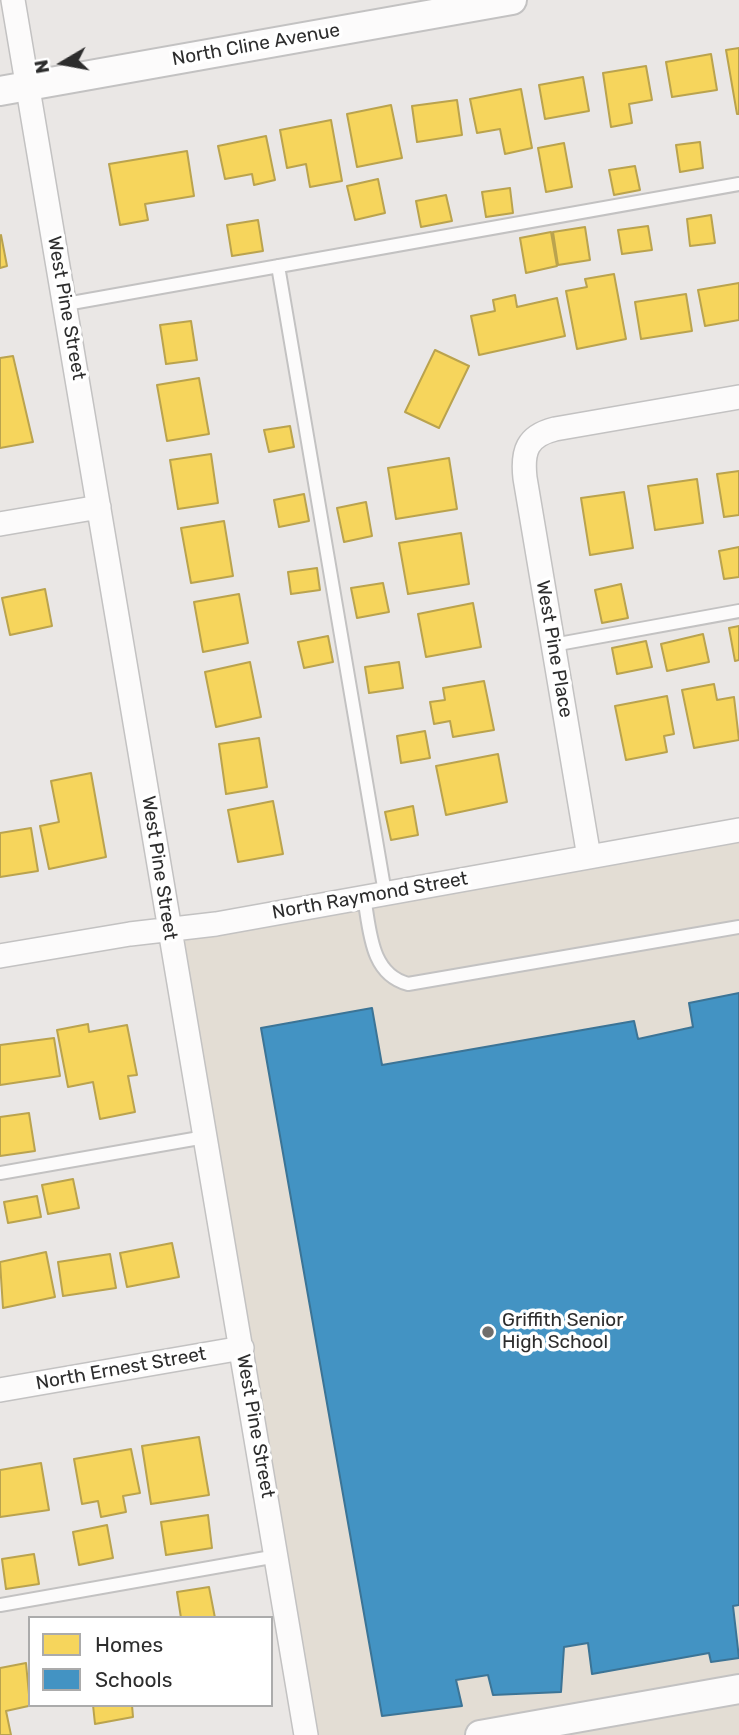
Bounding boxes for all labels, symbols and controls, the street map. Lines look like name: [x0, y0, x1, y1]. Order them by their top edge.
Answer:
street label: North Cline Avenue: [170, 19, 342, 71]
north arrow: [28, 28, 98, 98]
text: N: [29, 58, 54, 75]
street label: West Pine Street: [42, 234, 90, 382]
street label: West Pine Place: [531, 578, 577, 720]
street label: West Pine Street: [136, 794, 182, 942]
street label: North Raymond Street: [270, 868, 470, 924]
place label: Griffith Senior High School: [502, 1310, 623, 1354]
marker: Griffith Senior High School: [480, 1324, 496, 1340]
street label: North Ernest Street: [34, 1343, 208, 1395]
street label: West Pine Street: [231, 1352, 279, 1500]
legend: [28, 1616, 273, 1707]
text: Homes: [95, 1632, 163, 1657]
text: Schools: [95, 1667, 172, 1692]

